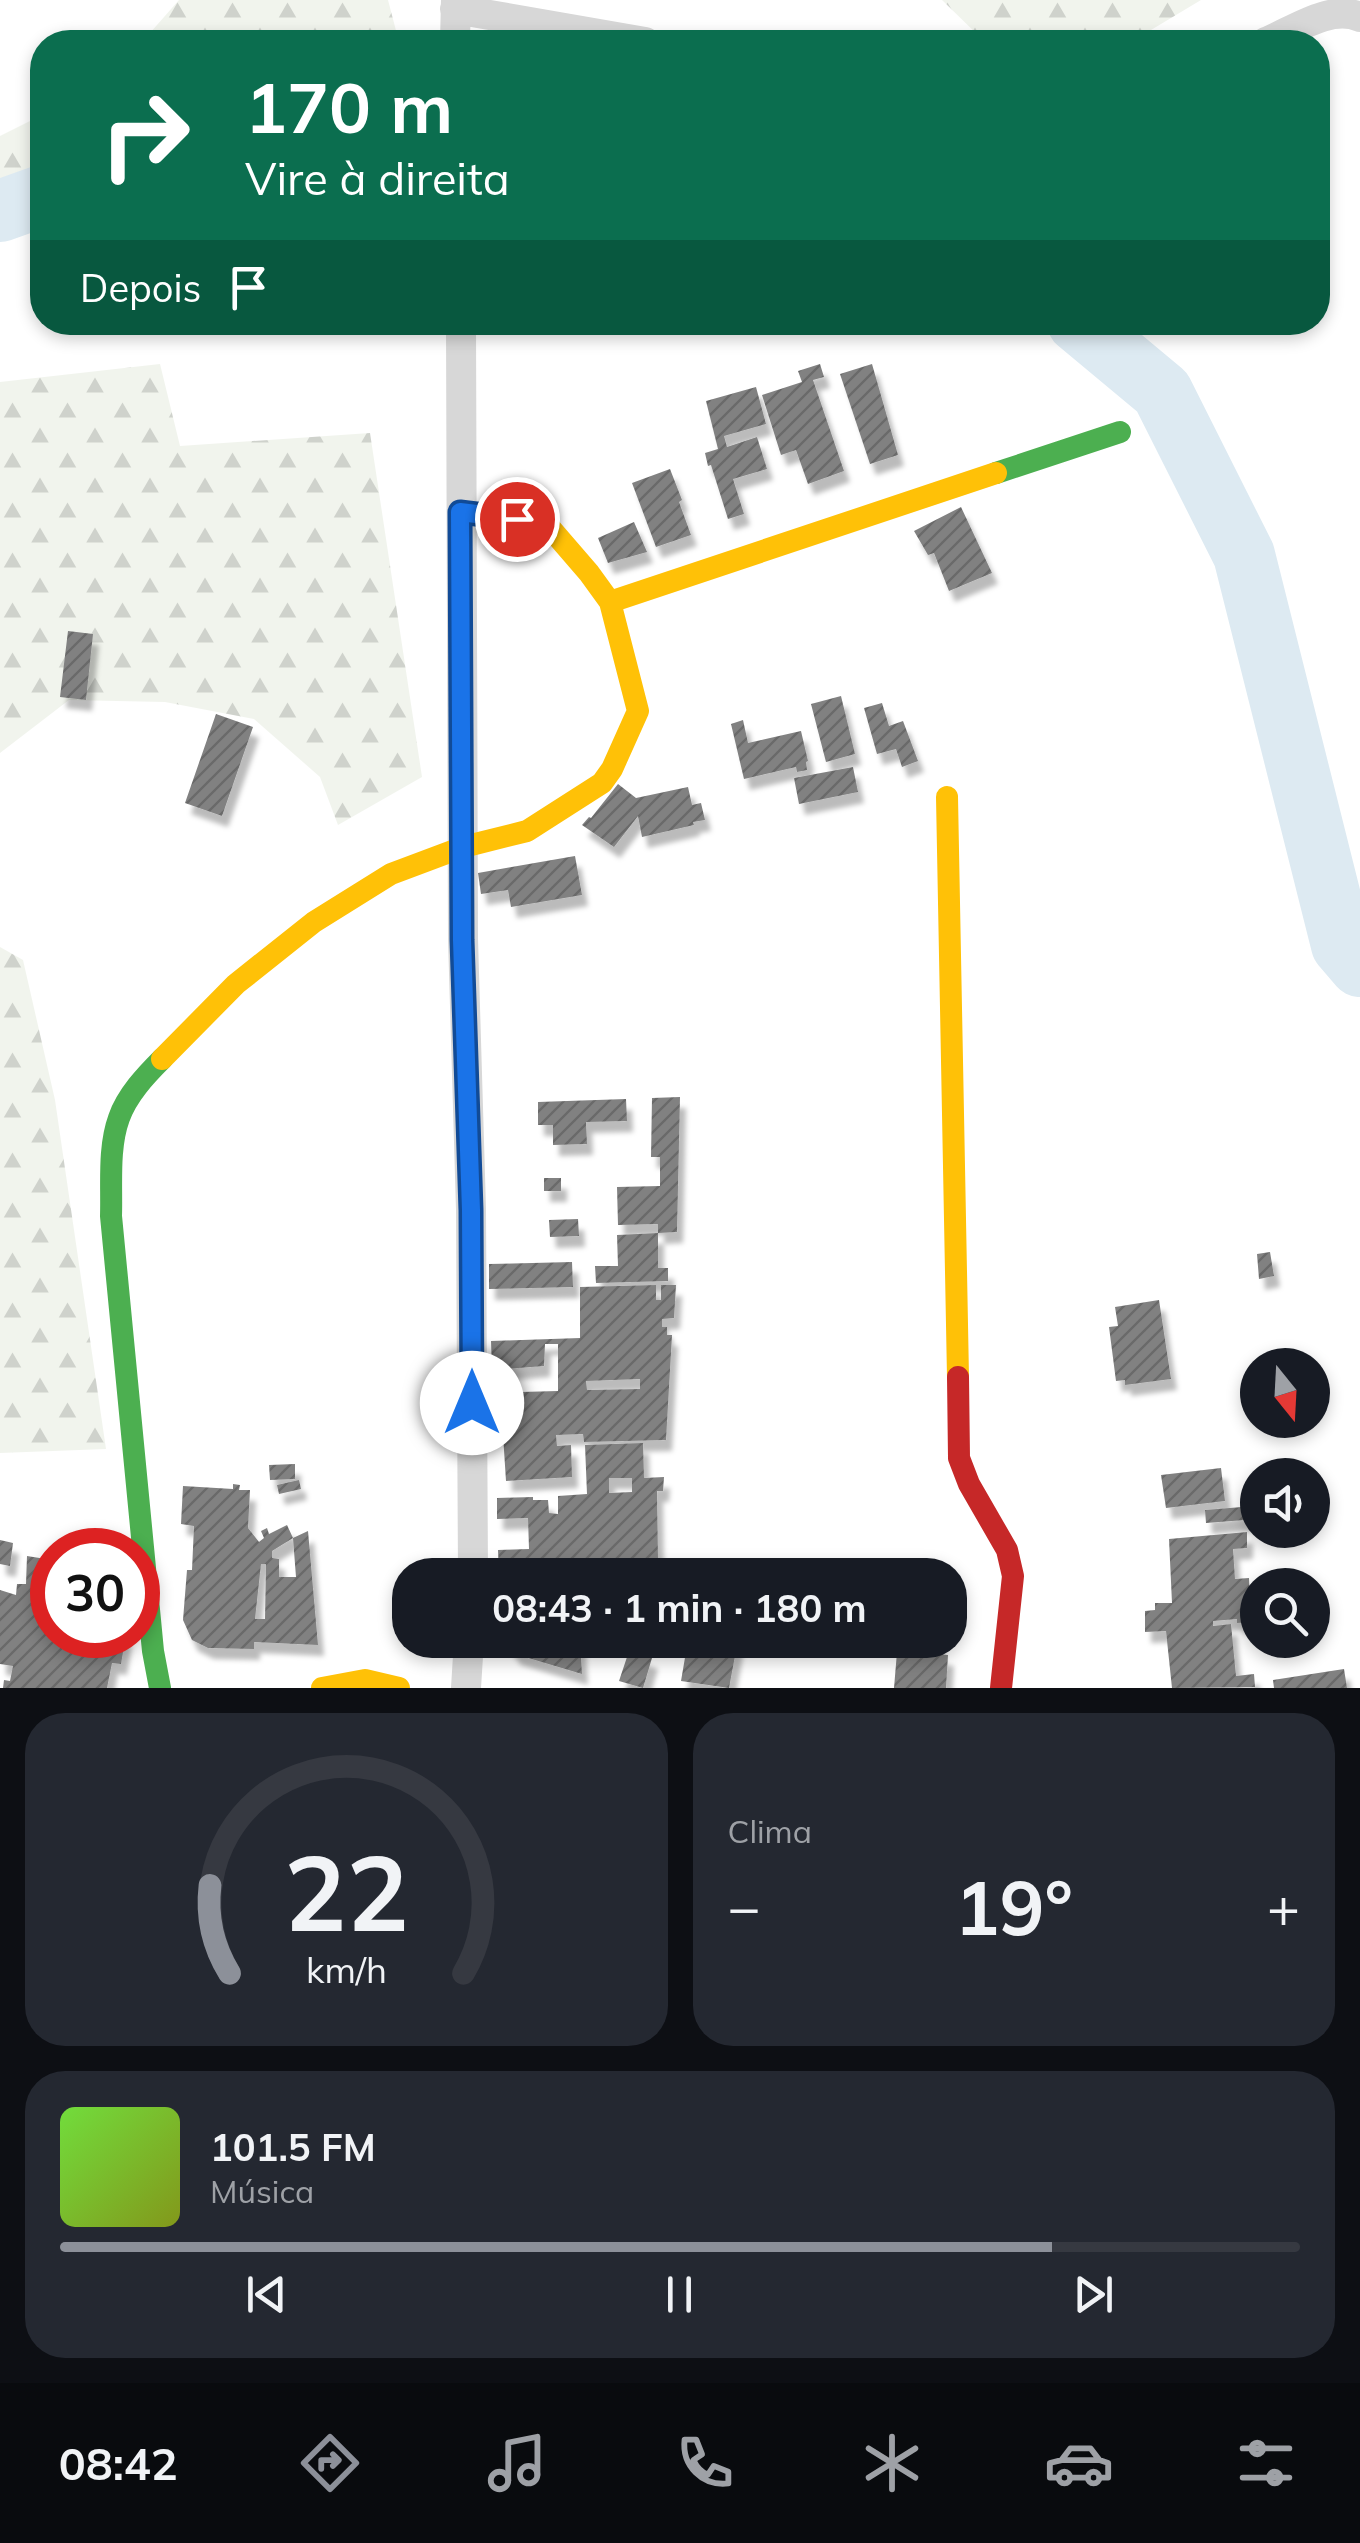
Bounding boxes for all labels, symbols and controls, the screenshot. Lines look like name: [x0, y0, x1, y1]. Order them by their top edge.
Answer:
text: 170 m: [245, 63, 453, 151]
icon: right: [80, 70, 210, 200]
text: Vire à direita: [245, 150, 510, 206]
icon: arrive: [221, 260, 276, 315]
text: Depois: [80, 264, 201, 312]
pin: [475, 477, 560, 562]
icon: arrive: [490, 492, 545, 547]
north arrow: [1240, 1348, 1330, 1438]
map controls: [1240, 1348, 1330, 1658]
position arrow: [420, 1351, 524, 1455]
button: sound: [1240, 1458, 1330, 1548]
speed limit sign: 30: [30, 1528, 160, 1658]
button: search: [1240, 1568, 1330, 1658]
text: 08:43 · 1 min · 180 m: [492, 1584, 867, 1632]
text: Clima: [728, 1811, 812, 1851]
text: 22: [284, 1826, 409, 1957]
text: 19°: [955, 1860, 1073, 1954]
text: −: [728, 1872, 761, 1941]
text: +: [1267, 1872, 1300, 1941]
text: km/h: [306, 1947, 387, 1992]
text: 101.5 FM: [210, 2123, 376, 2171]
text: Música: [210, 2171, 314, 2211]
icon: previous: [239, 2267, 294, 2322]
icon: pause: [652, 2267, 707, 2322]
icon: next: [1066, 2267, 1121, 2322]
icon: directions: [295, 2428, 365, 2498]
icon: music: [482, 2428, 552, 2498]
icon: phone: [670, 2428, 740, 2498]
icon: climate: [857, 2428, 927, 2498]
icon: car: [1044, 2428, 1114, 2498]
icon: filters: [1231, 2428, 1301, 2498]
text: 08:42: [59, 2435, 178, 2491]

